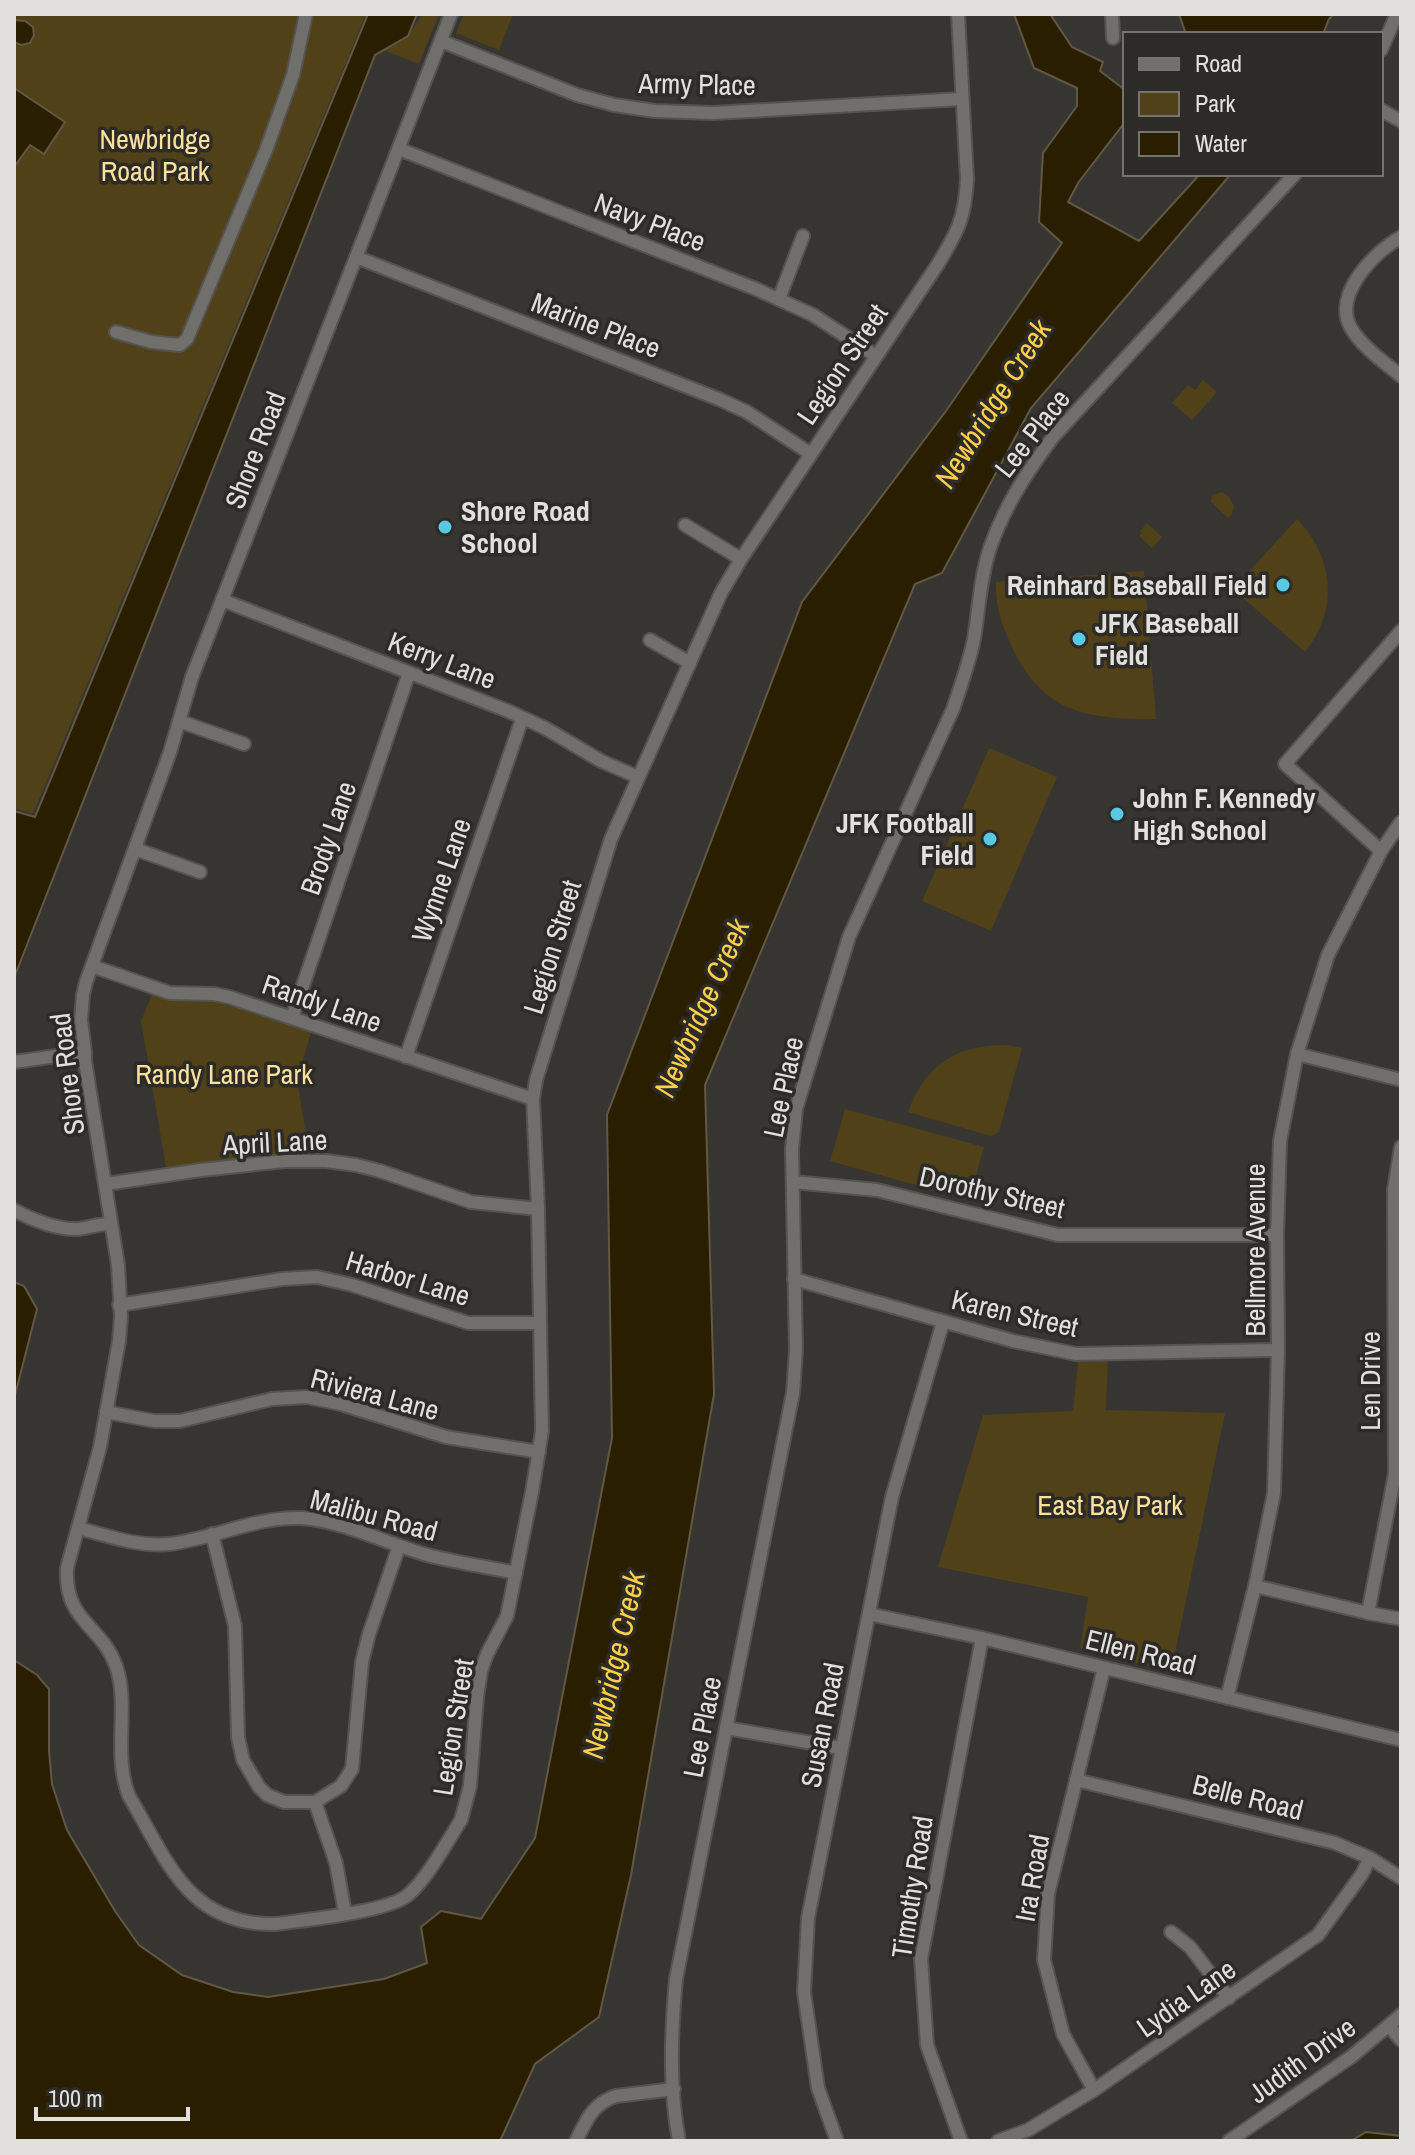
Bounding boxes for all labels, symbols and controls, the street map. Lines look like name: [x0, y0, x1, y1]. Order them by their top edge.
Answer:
legend: [1123, 32, 1383, 176]
text: Road: [1195, 47, 1242, 79]
street label: Army Place: [637, 64, 756, 104]
text: Park: [1195, 87, 1236, 119]
park label: Newbridge Road Park: [99, 120, 211, 190]
text: Water: [1195, 127, 1247, 159]
street label: Navy Place: [589, 183, 711, 261]
street label: Marine Place: [526, 283, 666, 367]
street label: Legion Street: [788, 296, 896, 432]
water label: Newbridge Creek: [924, 310, 1061, 495]
street label: Lee Place: [986, 381, 1078, 485]
street label: Shore Road: [215, 386, 295, 514]
place label: Shore Road School: [461, 492, 590, 562]
marker: Shore Road School: [436, 518, 454, 536]
place label: Reinhard Baseball Field: [1007, 566, 1267, 604]
marker: Reinhard Baseball Field: [1274, 576, 1292, 594]
place label: JFK Baseball Field: [1095, 604, 1239, 674]
street label: Kerry Lane: [383, 622, 501, 698]
marker: JFK Baseball Field: [1070, 630, 1088, 648]
street label: Brody Lane: [291, 776, 365, 900]
place label: John F. Kennedy High School: [1133, 779, 1316, 849]
place label: JFK Football Field: [836, 804, 974, 874]
marker: John F. Kennedy High School: [1108, 805, 1126, 823]
street label: Wynne Lane: [402, 813, 480, 947]
marker: JFK Football Field: [981, 830, 999, 848]
street label: Legion Street: [514, 876, 590, 1018]
water label: Newbridge Creek: [644, 910, 759, 1103]
street label: Randy Lane: [257, 965, 387, 1041]
street label: Shore Road: [41, 1011, 93, 1137]
street label: Lee Place: [754, 1033, 812, 1141]
park label: Randy Lane Park: [135, 1055, 313, 1093]
street label: April Lane: [221, 1120, 328, 1164]
street label: Dorothy Street: [916, 1157, 1068, 1227]
street label: Bellmore Avenue: [1236, 1163, 1274, 1337]
street label: Harbor Lane: [341, 1241, 475, 1315]
street label: Karen Street: [948, 1280, 1082, 1346]
street label: Len Drive: [1351, 1331, 1389, 1431]
street label: Riviera Lane: [307, 1359, 443, 1429]
street label: Malibu Road: [306, 1480, 442, 1550]
park label: East Bay Park: [1037, 1486, 1183, 1524]
water label: Newbridge Creek: [572, 1565, 654, 1763]
street label: Ellen Road: [1082, 1620, 1200, 1684]
street label: Legion Street: [423, 1656, 483, 1798]
street label: Susan Road: [791, 1659, 853, 1791]
street label: Lee Place: [674, 1673, 730, 1781]
street label: Belle Road: [1189, 1765, 1307, 1829]
street label: Timothy Road: [882, 1813, 942, 1961]
street label: Ira Road: [1006, 1831, 1058, 1925]
street label: Lydia Lane: [1129, 1950, 1243, 2046]
street label: Judith Drive: [1241, 2008, 1363, 2112]
scale bar: [36, 2071, 188, 2121]
text: 100 m: [48, 2082, 103, 2114]

